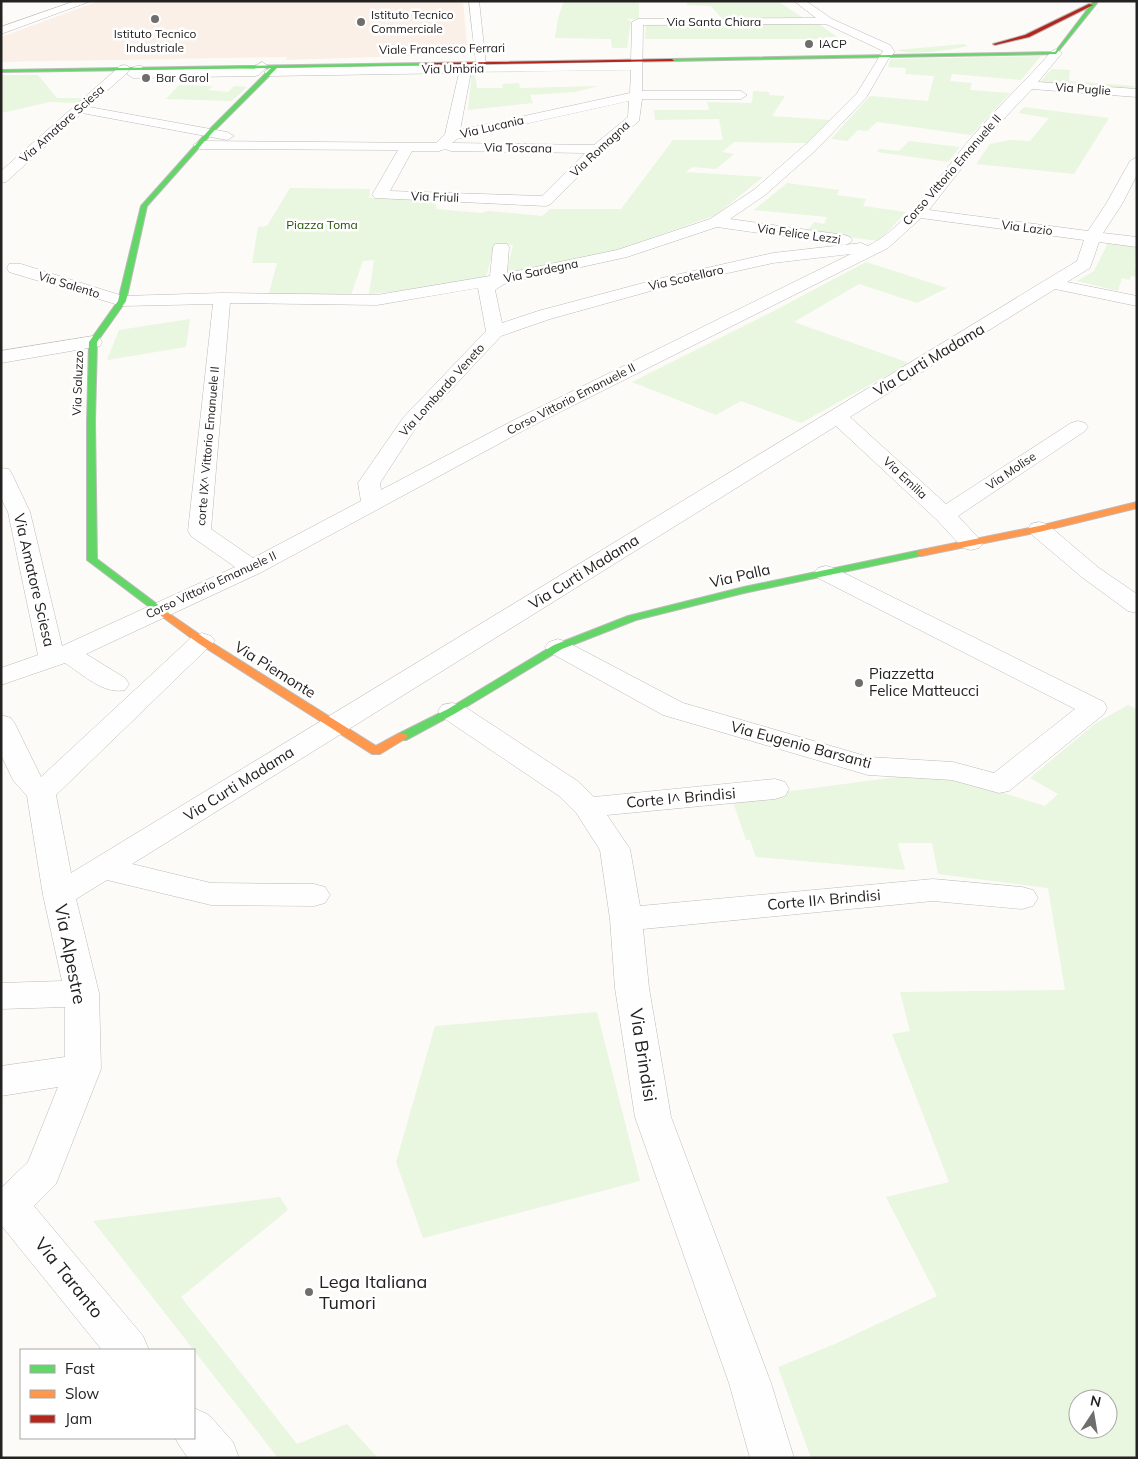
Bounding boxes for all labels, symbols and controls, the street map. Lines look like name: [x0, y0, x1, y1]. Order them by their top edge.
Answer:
place label: Istituto Tecnico Commerciale: [371, 7, 454, 36]
marker: Istituto Tecnico Industriale: [149, 13, 161, 25]
street label: Via Santa Chiara: [667, 14, 761, 29]
marker: Istituto Tecnico Commerciale: [355, 16, 367, 28]
place label: Istituto Tecnico Industriale: [114, 26, 196, 55]
place label: IACP: [819, 36, 847, 51]
marker: IACP: [803, 38, 815, 50]
street label: Viale Francesco Ferrari: [379, 40, 505, 57]
street label: Via Umbria: [422, 60, 484, 77]
place label: Bar Garol: [156, 70, 209, 85]
marker: Bar Garol: [140, 72, 152, 84]
street label: Via Puglie: [1055, 79, 1111, 98]
street label: Via Amatore Sciesa: [16, 82, 107, 166]
street label: Corso Vittorio Emanuele II: [899, 111, 1004, 228]
street label: Via Lucania: [458, 112, 525, 141]
street label: Via Romagna: [567, 117, 632, 180]
street label: Via Toscana: [484, 139, 552, 156]
street label: Via Friuli: [411, 188, 459, 205]
park label: Piazza Toma: [286, 217, 358, 232]
street label: Via Lazio: [1001, 217, 1054, 238]
street label: Via Felice Lezzi: [756, 220, 842, 247]
street label: Via Sardegna: [502, 255, 579, 286]
street label: Via Scotellaro: [647, 262, 725, 293]
street label: Via Salento: [37, 268, 102, 301]
street label: Via Curti Madama: [870, 319, 988, 400]
street label: Via Lombardo Veneto: [396, 340, 487, 439]
street label: Via Saluzzo: [69, 350, 86, 416]
street label: Corso Vittorio Emanuele II: [504, 360, 638, 438]
street label: corte IX^ Vittorio Emanuele II: [193, 366, 222, 526]
street label: Via Molise: [983, 448, 1039, 493]
street label: Via Emilia: [880, 453, 931, 502]
street label: Via Amatore Sciesa: [10, 511, 59, 648]
street label: Via Curti Madama: [525, 530, 642, 613]
street label: Corso Vittorio Emanuele II: [143, 548, 278, 621]
street label: Via Palla: [708, 559, 772, 592]
street label: Via Piemonte: [231, 637, 319, 702]
place label: Piazzetta Felice Matteucci: [869, 664, 979, 700]
marker: Piazzetta Felice Matteucci: [853, 677, 865, 689]
street label: Via Eugenio Barsanti: [729, 717, 874, 772]
street label: Via Curti Madama: [180, 742, 297, 825]
street label: Corte I^ Brindisi: [625, 783, 736, 812]
street label: Corte II^ Brindisi: [767, 885, 881, 914]
street label: Via Alpestre: [49, 902, 91, 1006]
street label: Via Brindisi: [625, 1007, 662, 1103]
street label: Via Taranto: [30, 1233, 109, 1323]
place label: Lega Italiana Tumori: [319, 1270, 427, 1314]
marker: Lega Italiana Tumori: [303, 1286, 315, 1298]
legend: [20, 1349, 195, 1439]
text: Fast: [65, 1359, 95, 1378]
text: Slow: [65, 1384, 99, 1403]
north arrow: [1068, 1389, 1118, 1439]
text: N: [1089, 1391, 1103, 1411]
text: Jam: [65, 1409, 92, 1428]

